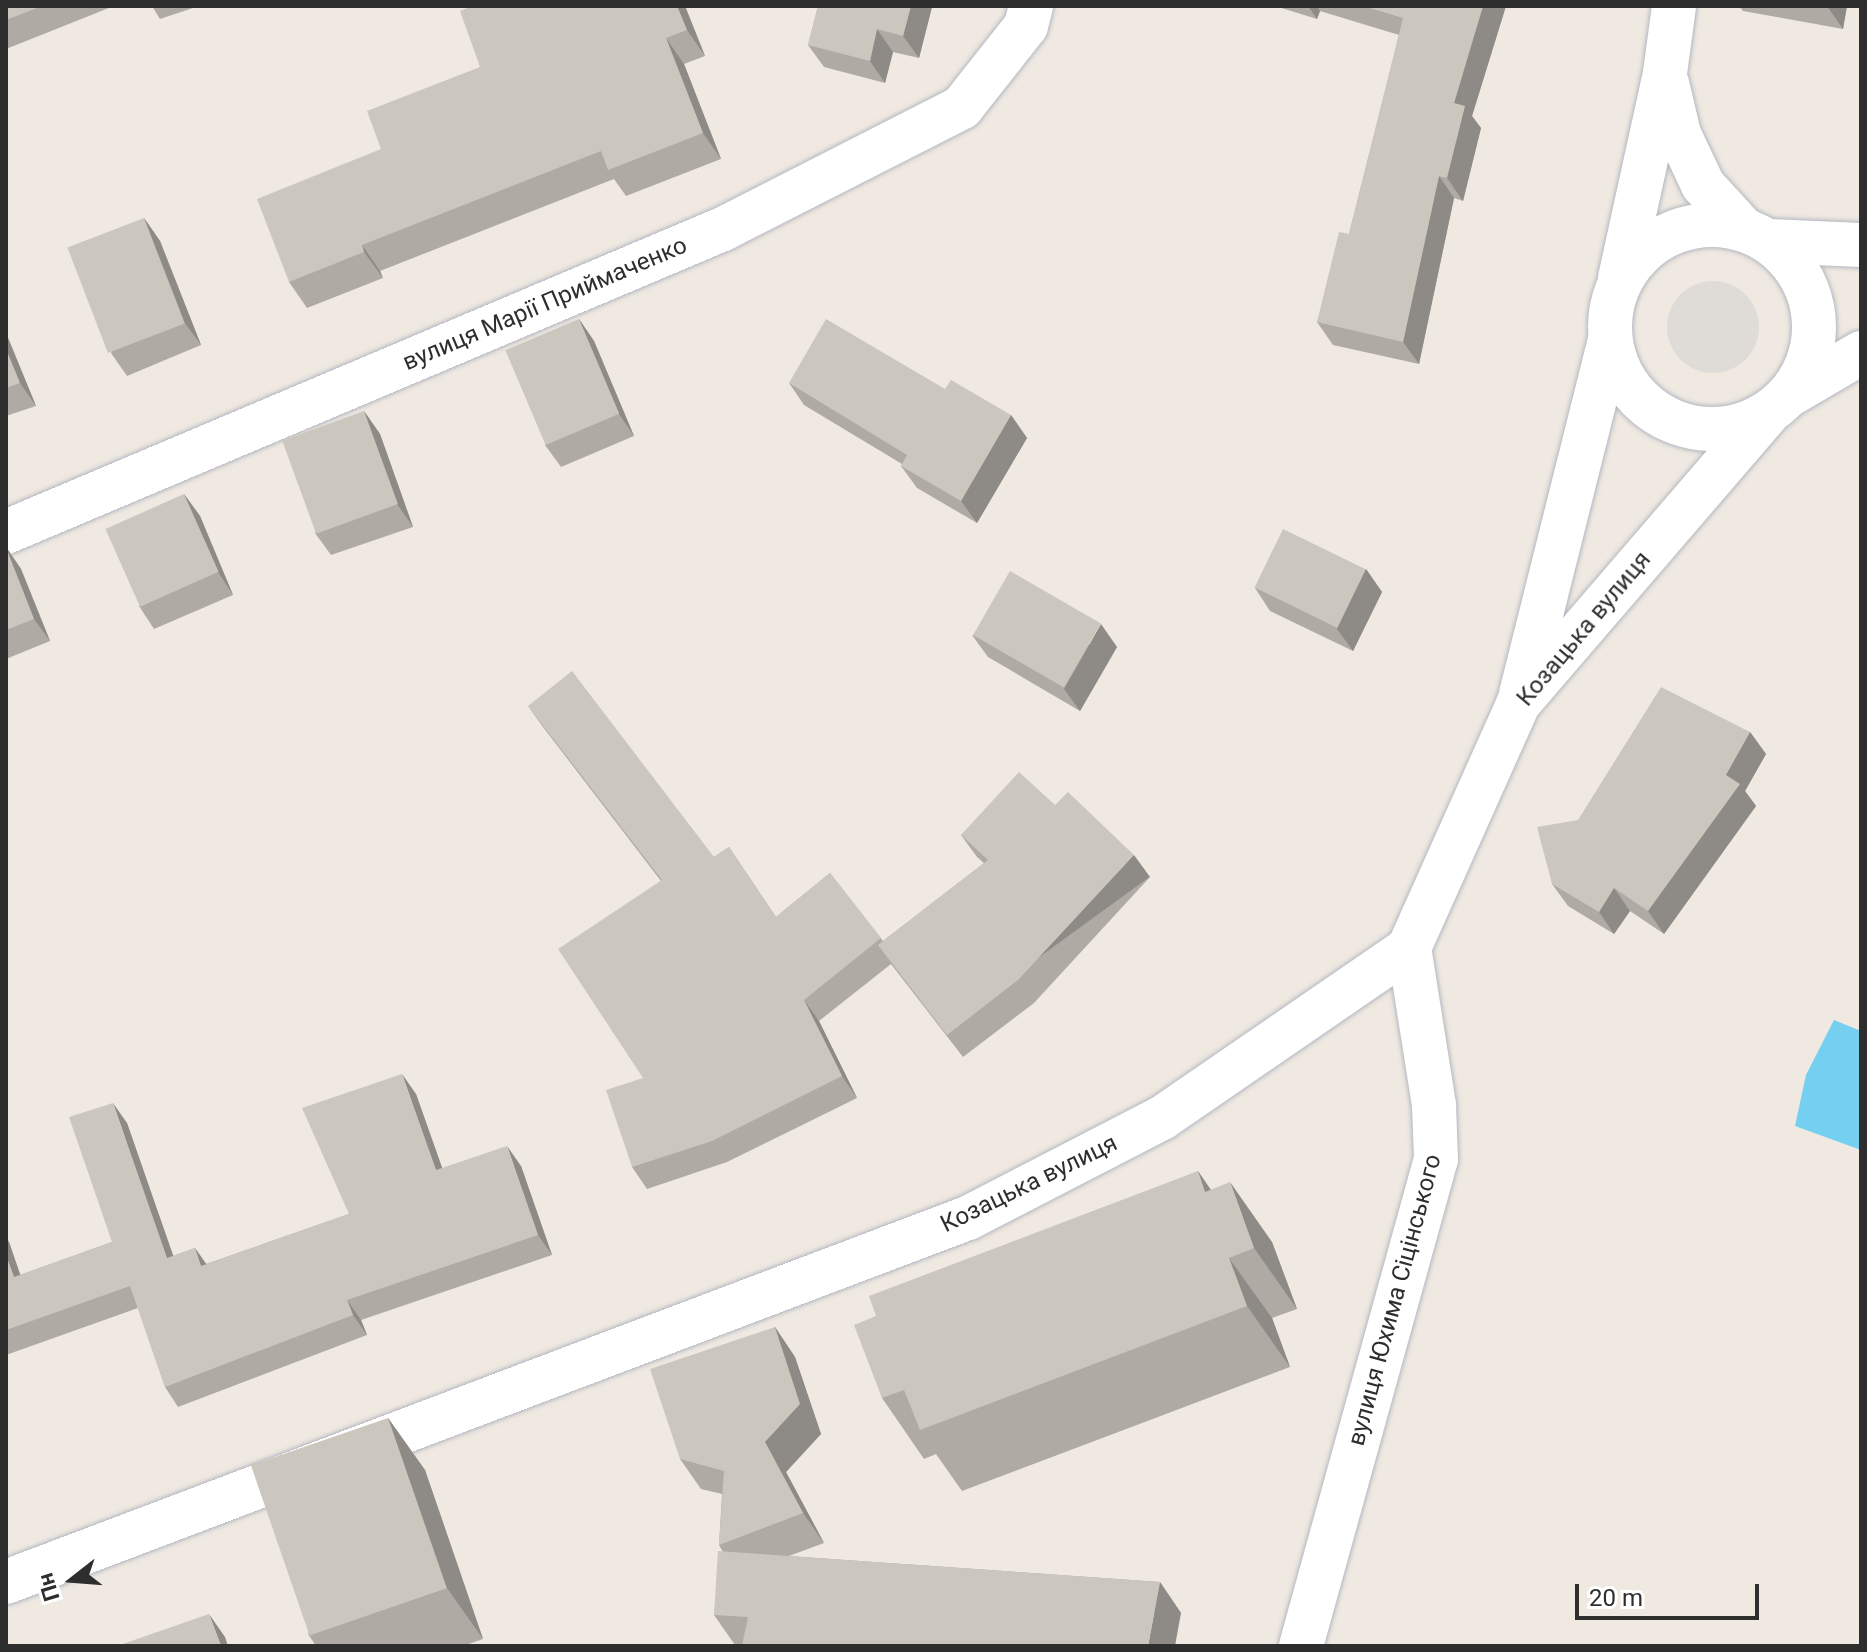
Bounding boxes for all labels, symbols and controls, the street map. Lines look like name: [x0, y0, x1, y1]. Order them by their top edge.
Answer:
street label: вулиця Марії Приймаченко: [398, 231, 692, 377]
street label: Козацька вулиця: [1511, 546, 1657, 712]
street label: Козацька вулиця: [936, 1129, 1122, 1239]
street label: вулиця Юхима Сіцінського: [1342, 1151, 1448, 1449]
north arrow: [32, 1540, 112, 1620]
scale bar: [1579, 1568, 1763, 1618]
text: Пн: [33, 1570, 65, 1604]
text: 20 m: [1589, 1584, 1643, 1612]

